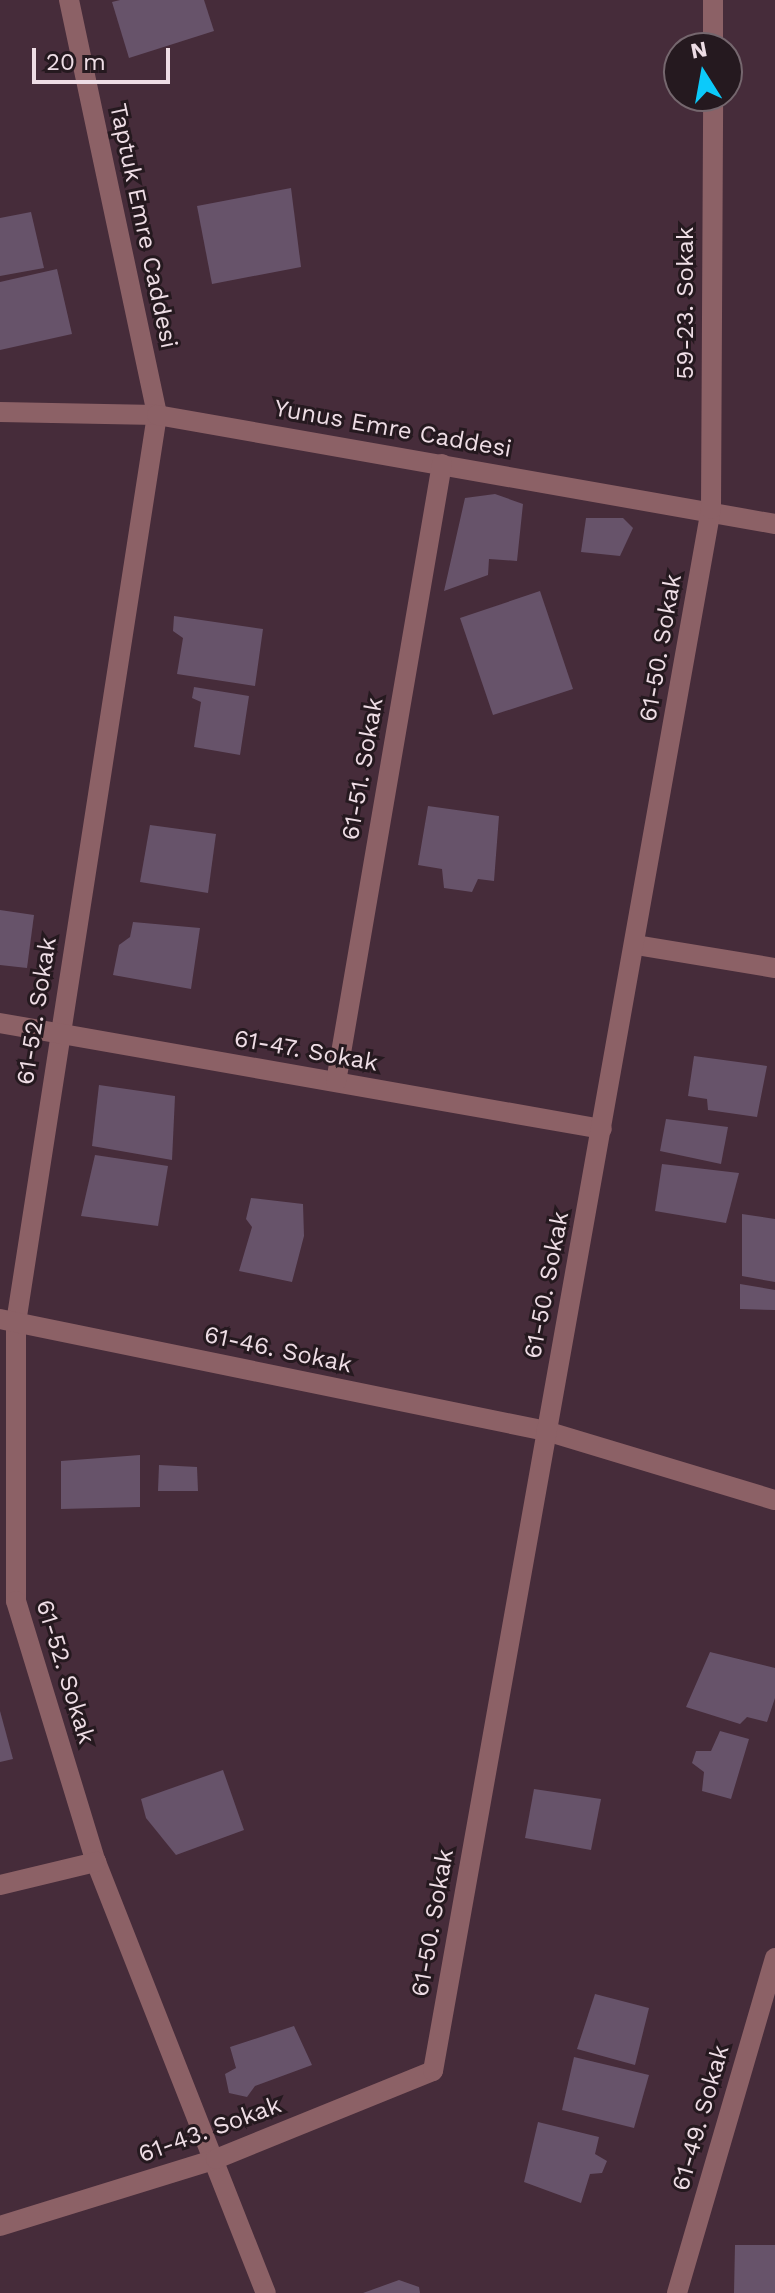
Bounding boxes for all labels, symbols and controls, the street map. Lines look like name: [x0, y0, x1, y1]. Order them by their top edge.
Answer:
scale bar: [36, 32, 174, 82]
north arrow: [663, 32, 743, 112]
text: N: [688, 36, 709, 64]
text: 20 m: [46, 48, 106, 76]
street label: Taptuk Emre Caddesi: [103, 101, 183, 351]
street label: 59-23. Sokak: [672, 227, 700, 379]
street label: Yunus Emre Caddesi: [272, 394, 514, 464]
street label: 61-50. Sokak: [634, 572, 688, 724]
street label: 61-51. Sokak: [336, 695, 390, 843]
street label: 61-52. Sokak: [11, 935, 63, 1087]
street label: 61-47. Sokak: [232, 1024, 380, 1078]
street label: 61-50. Sokak: [519, 1209, 575, 1361]
street label: 61-46. Sokak: [201, 1320, 355, 1380]
street label: 61-52. Sokak: [29, 1597, 101, 1747]
street label: 61-50. Sokak: [406, 1847, 460, 1999]
street label: 61-49. Sokak: [666, 2042, 736, 2194]
street label: 61-43. Sokak: [135, 2091, 285, 2169]

